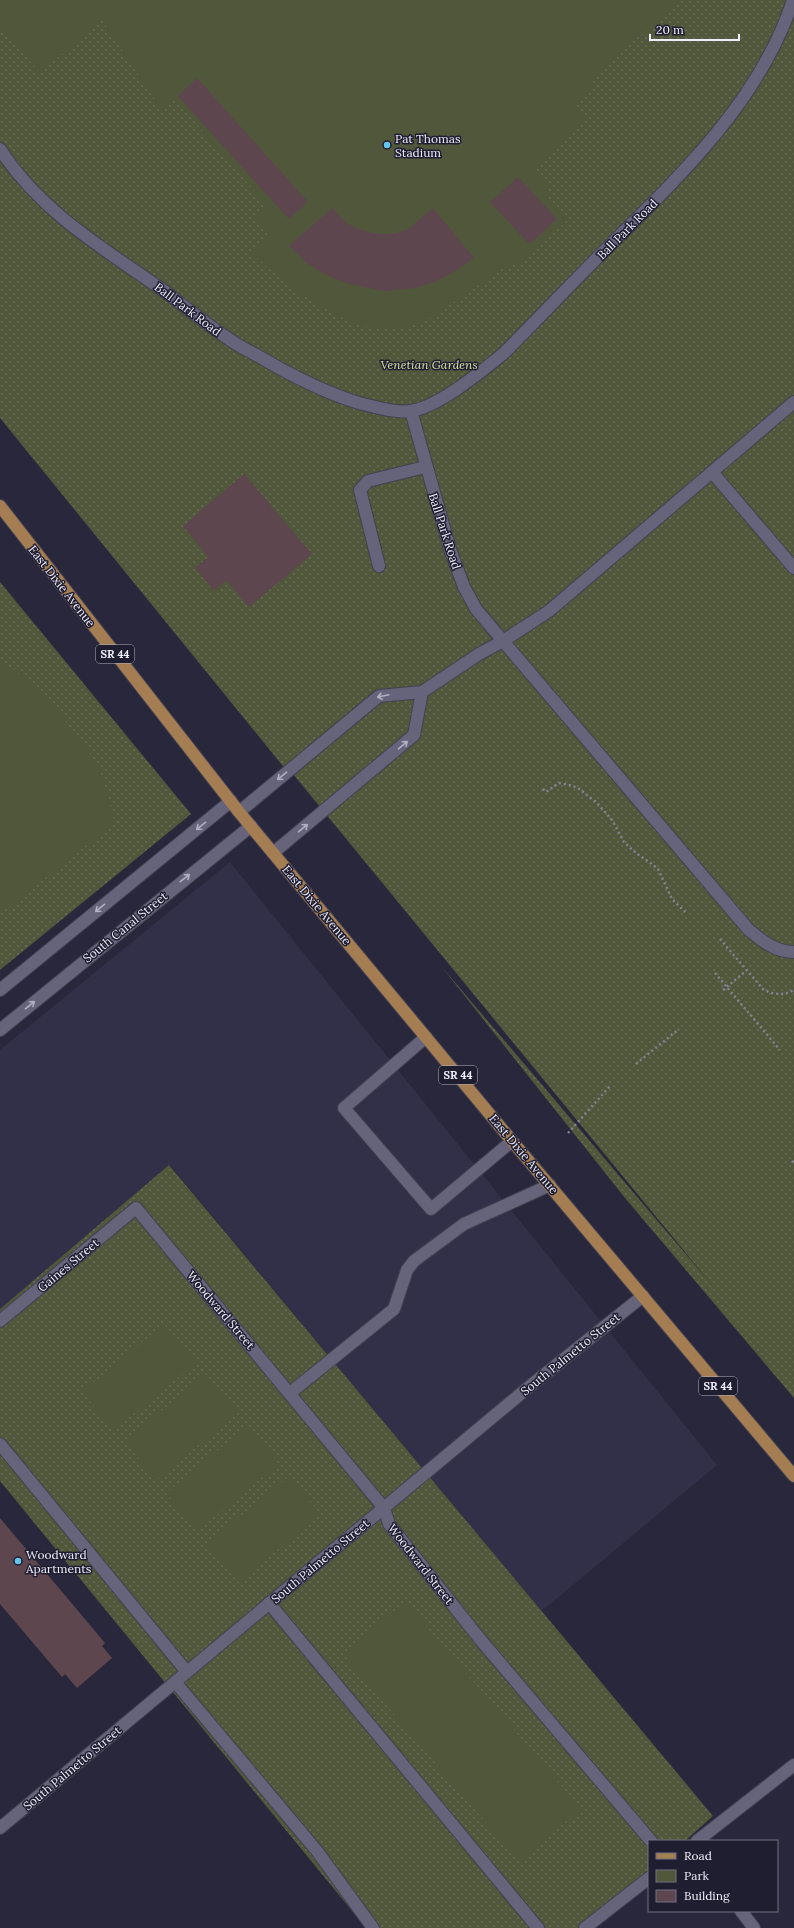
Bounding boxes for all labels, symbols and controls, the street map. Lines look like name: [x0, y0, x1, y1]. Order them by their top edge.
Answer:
scale bar: [650, 16, 739, 42]
text: 20 m: [656, 22, 684, 37]
place label: Pat Thomas Stadium: [395, 131, 461, 160]
marker: Pat Thomas Stadium: [382, 140, 392, 150]
street label: Ball Park Road: [594, 196, 660, 262]
street label: Ball Park Road: [152, 279, 224, 339]
park label: Venetian Gardens: [380, 357, 478, 372]
street label: Ball Park Road: [426, 491, 464, 571]
street label: East Dixie Avenue: [25, 542, 99, 630]
road number: SR 44: [96, 645, 134, 663]
one-way arrow: [377, 693, 390, 701]
one-way arrow: [398, 740, 408, 749]
one-way arrow: [276, 771, 287, 780]
one-way arrow: [195, 821, 206, 830]
one-way arrow: [298, 824, 309, 833]
street label: East Dixie Avenue: [279, 862, 355, 948]
one-way arrow: [179, 874, 190, 882]
street label: South Canal Street: [80, 888, 171, 966]
one-way arrow: [94, 903, 105, 912]
one-way arrow: [25, 1001, 36, 1010]
road number: SR 44: [439, 1066, 477, 1084]
street label: East Dixie Avenue: [486, 1111, 562, 1197]
street label: Gaines Street: [34, 1235, 102, 1295]
street label: Woodward Street: [184, 1268, 258, 1353]
street label: South Palmetto Street: [517, 1309, 623, 1399]
road number: SR 44: [699, 1377, 737, 1395]
street label: South Palmetto Street: [268, 1515, 372, 1606]
street label: Woodward Street: [385, 1521, 457, 1607]
place label: Woodward Apartments: [25, 1547, 92, 1576]
marker: Woodward Apartments: [13, 1556, 23, 1566]
street label: South Palmetto Street: [20, 1722, 124, 1813]
legend: [648, 1840, 778, 1912]
text: Road: [684, 1848, 712, 1863]
text: Park: [684, 1868, 710, 1883]
text: Building: [684, 1888, 730, 1903]

